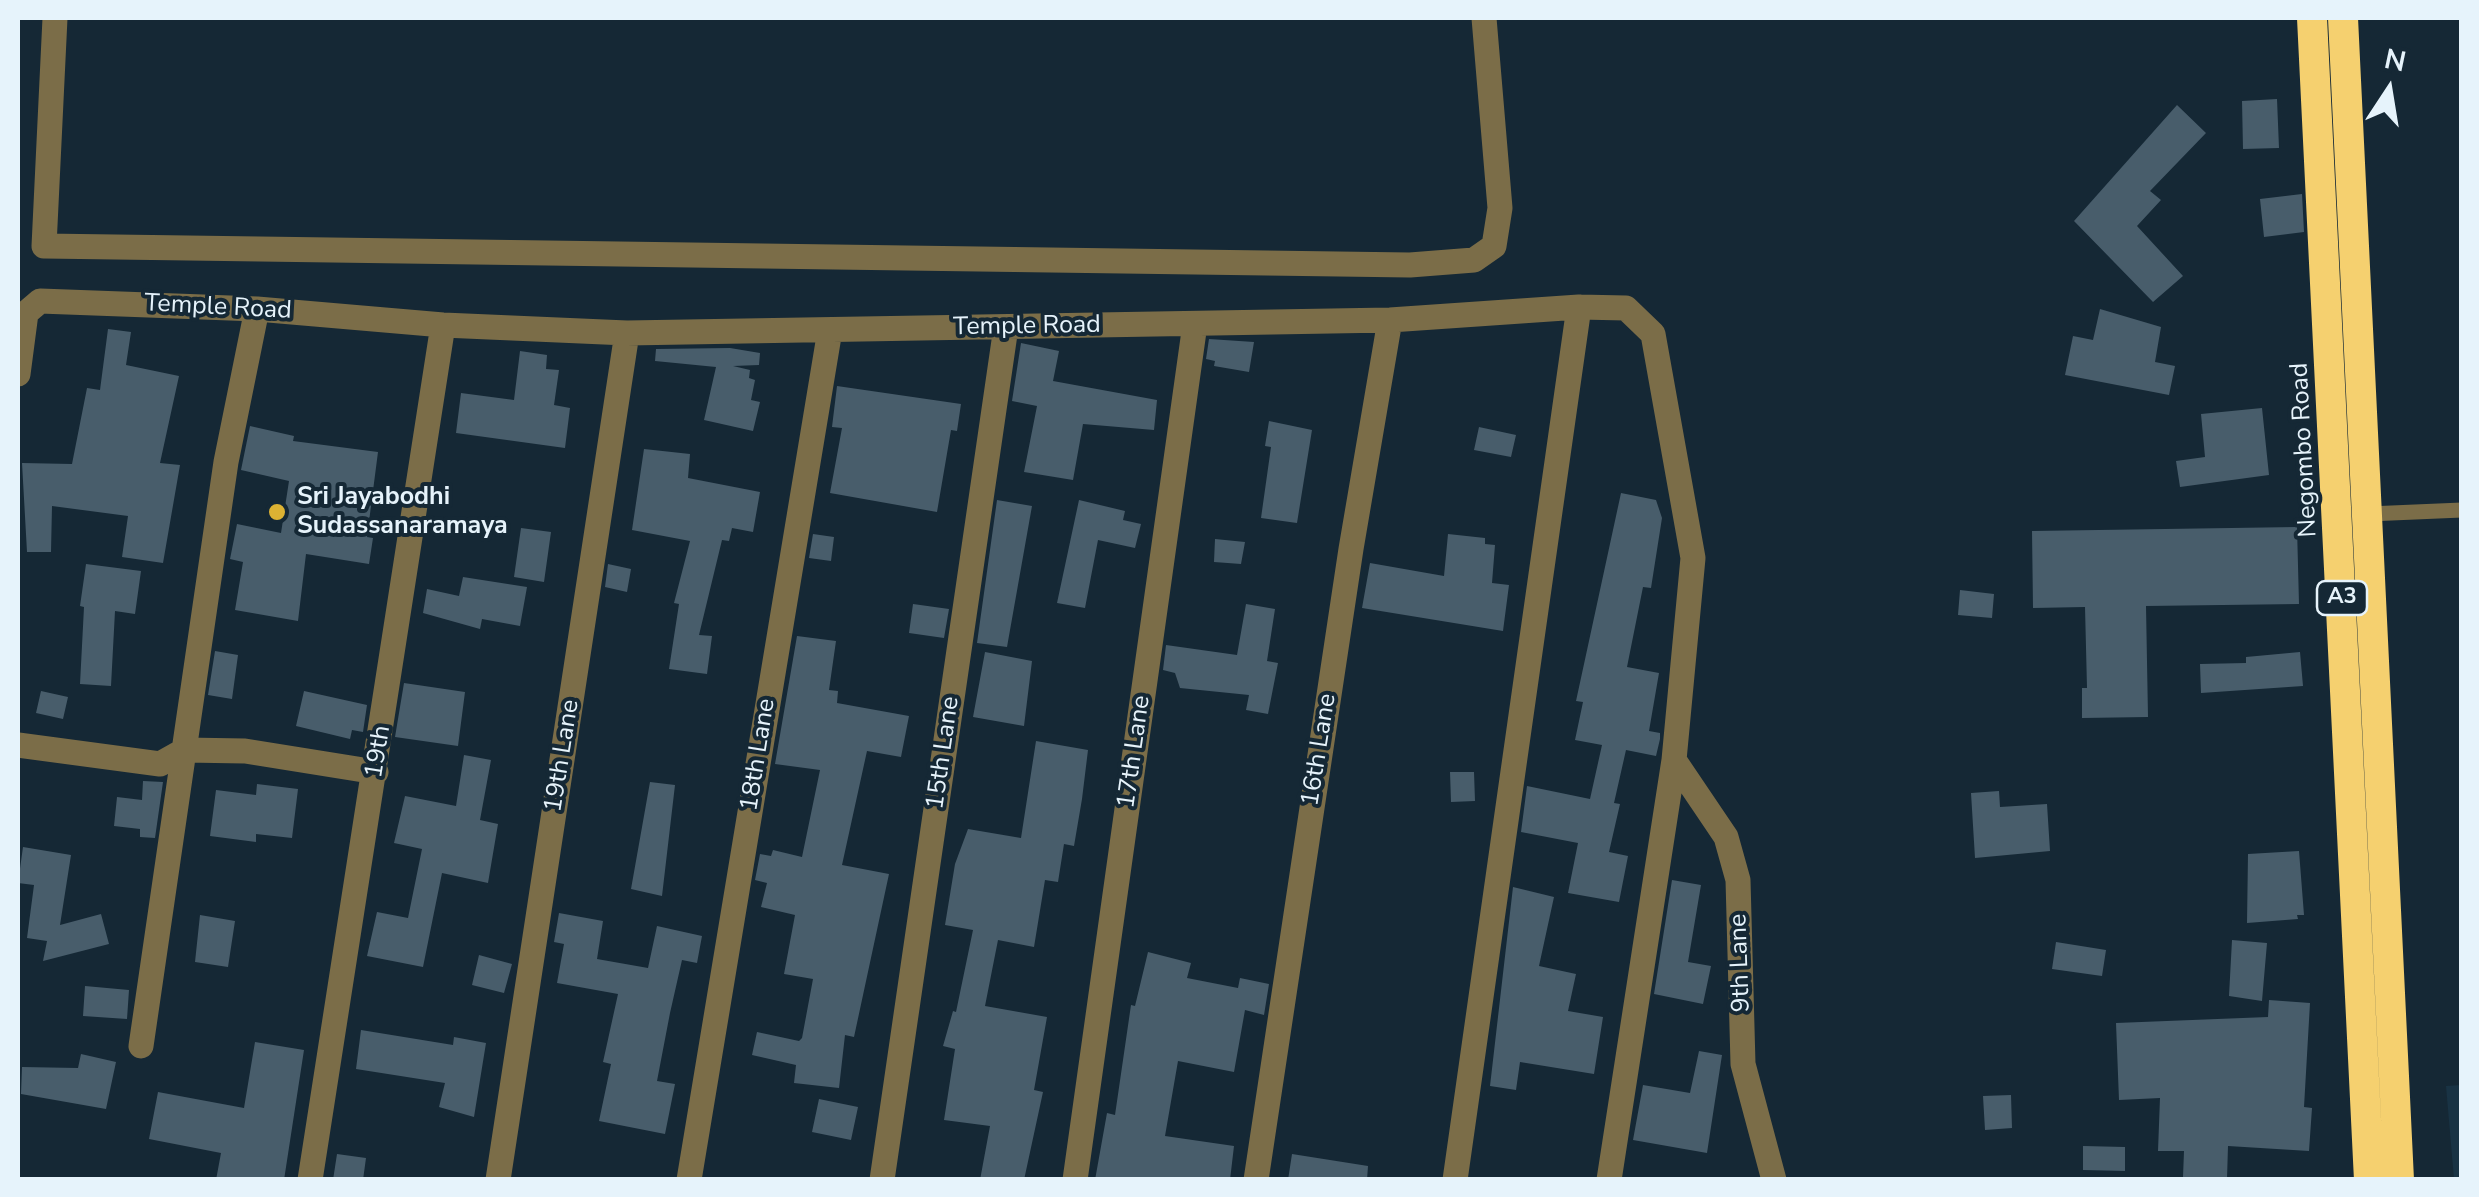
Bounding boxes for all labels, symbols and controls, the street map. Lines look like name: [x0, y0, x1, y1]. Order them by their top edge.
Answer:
north arrow: [2339, 40, 2439, 140]
text: N: [2381, 40, 2409, 81]
street label: Temple Road: [144, 289, 292, 327]
street label: Temple Road: [953, 311, 1101, 343]
street label: Negombo Road: [2285, 362, 2325, 538]
place label: Sri Jayabodhi Sudassanaramaya: [297, 483, 508, 542]
marker: Sri Jayabodhi Sudassanaramaya: [266, 501, 288, 523]
road number: A3: [2317, 581, 2367, 615]
street label: 16th Lane: [1296, 692, 1344, 808]
street label: 17th Lane: [1112, 694, 1158, 810]
street label: 15th Lane: [921, 695, 967, 811]
street label: 18th Lane: [735, 697, 783, 813]
street label: 19th Lane: [539, 698, 587, 814]
street label: 19th: [360, 724, 398, 780]
street label: 9th Lane: [1724, 913, 1758, 1013]

